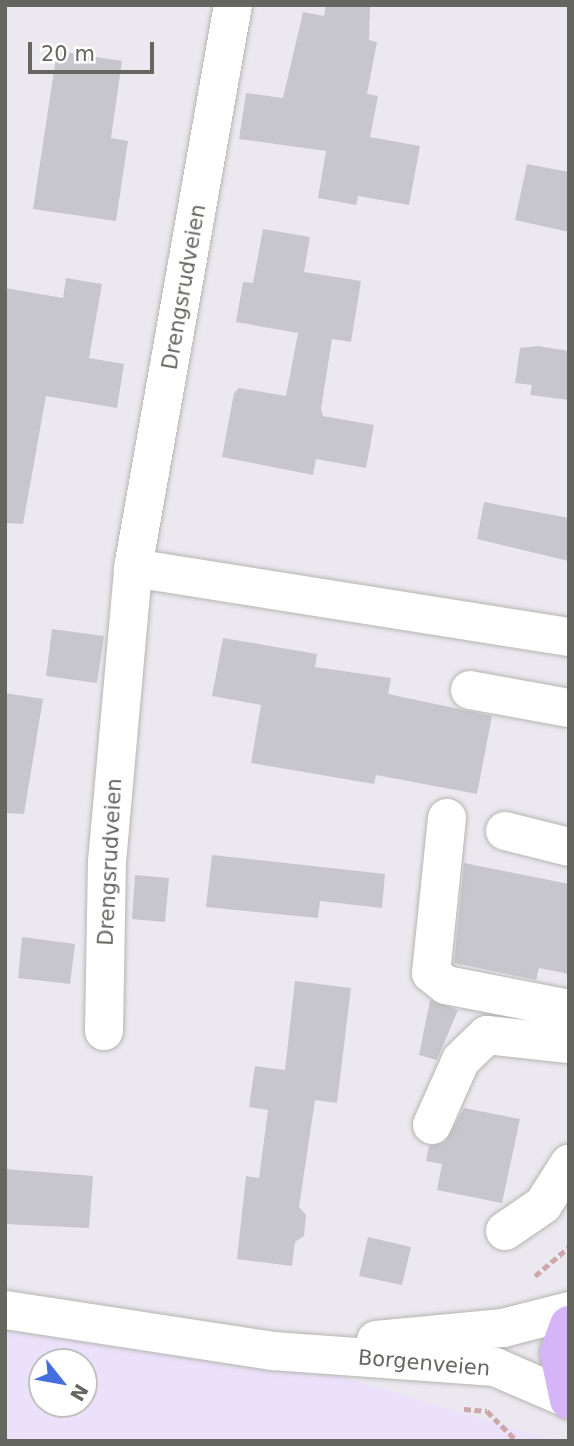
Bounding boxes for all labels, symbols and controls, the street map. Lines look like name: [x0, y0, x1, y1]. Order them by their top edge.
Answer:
scale bar: [32, 28, 158, 72]
text: 20 m: [41, 42, 95, 66]
street label: Drengsrudveien: [157, 202, 211, 372]
street label: Drengsrudveien: [93, 778, 127, 946]
street label: Borgenveien: [357, 1345, 491, 1381]
north arrow: [28, 1348, 98, 1418]
text: N: [66, 1380, 93, 1405]

